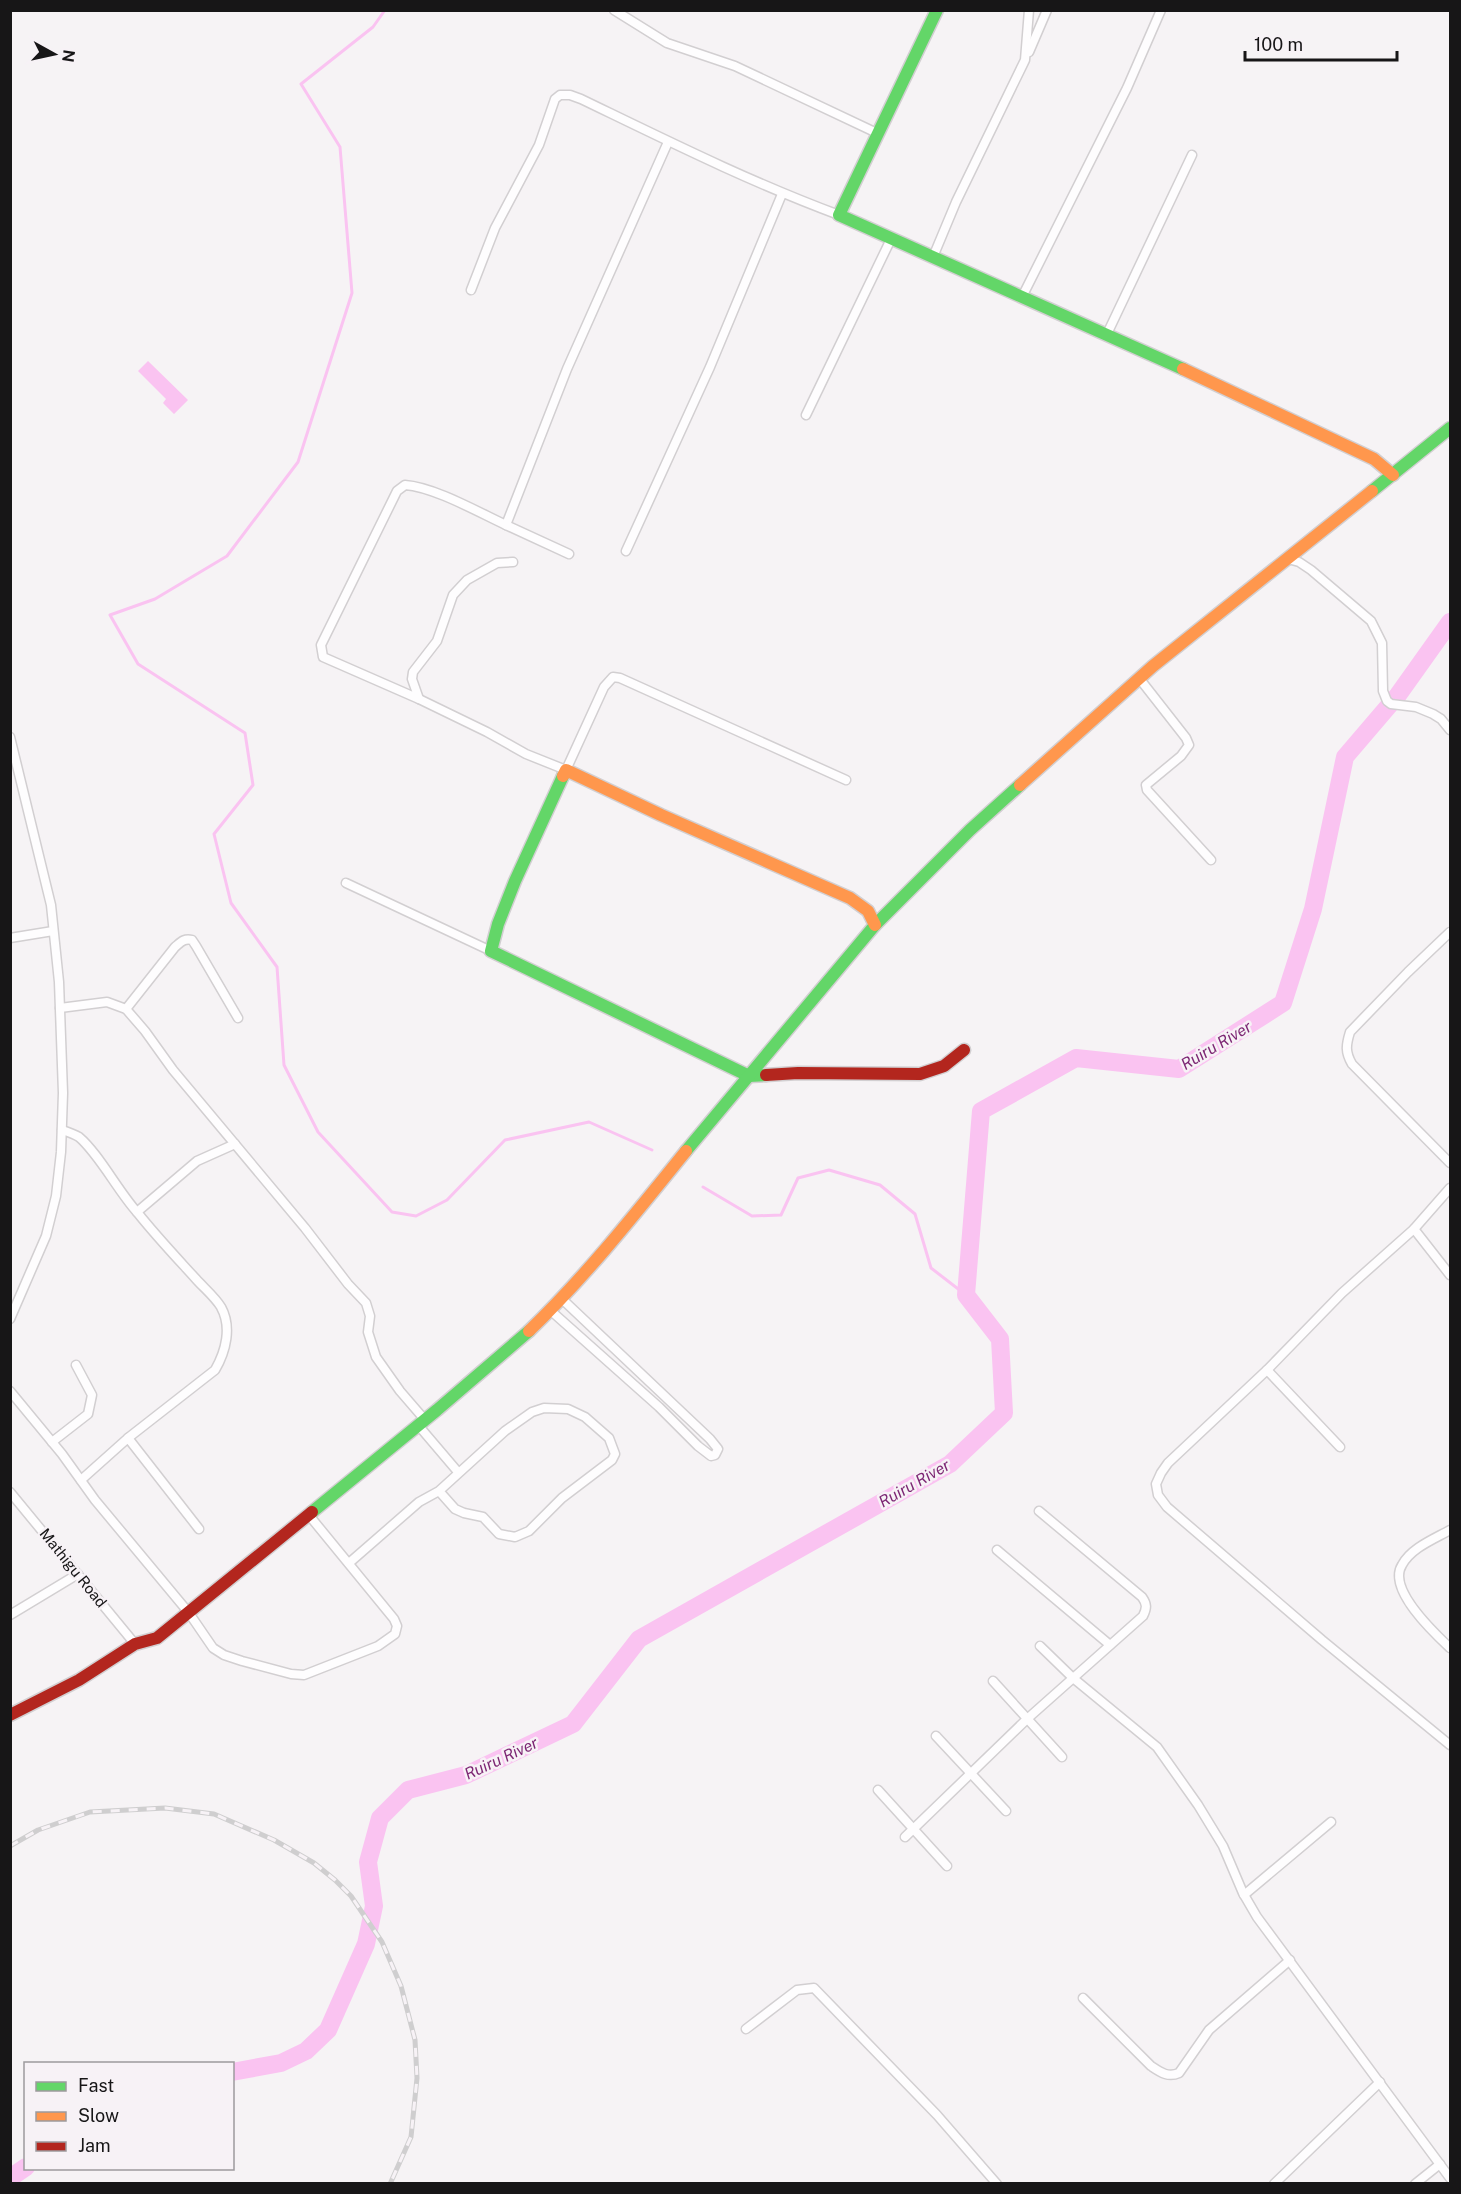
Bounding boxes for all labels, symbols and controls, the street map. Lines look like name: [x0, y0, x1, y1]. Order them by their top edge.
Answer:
north arrow: [24, 24, 84, 84]
scale bar: [1245, 24, 1396, 62]
text: 100 m: [1254, 34, 1303, 55]
text: N: [58, 48, 79, 64]
water label: Ruiru River: [1178, 1016, 1256, 1074]
water label: Ruiru River: [875, 1455, 954, 1511]
street label: Mathigu Road: [36, 1525, 110, 1610]
water label: Ruiru River: [461, 1733, 542, 1784]
legend: [24, 2062, 234, 2170]
text: Fast: [78, 2075, 114, 2096]
text: Slow: [78, 2105, 119, 2126]
text: Jam: [78, 2135, 111, 2156]

